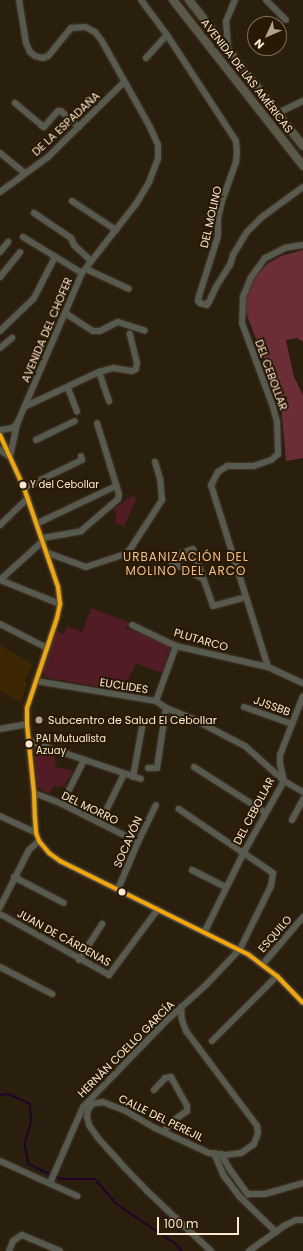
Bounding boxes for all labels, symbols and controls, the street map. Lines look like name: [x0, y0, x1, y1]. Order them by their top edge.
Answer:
street label: AVENIDA DE LAS AMÉRICAS: [198, 16, 296, 136]
north arrow: [247, 16, 287, 56]
street label: DE LA ESPADAÑA: [29, 89, 103, 159]
street label: DEL MOLINO: [197, 185, 225, 249]
street label: AVENIDA DEL CHOFER: [19, 276, 75, 384]
street label: DEL CEBOLLAR: [252, 338, 290, 412]
place label: Y del Cebollar: [30, 479, 99, 491]
marker: Y del Cebollar: [18, 480, 28, 490]
district label: URBANIZACIÓN DEL MOLINO DEL ARCO: [123, 550, 249, 578]
street label: PLUTARCO: [172, 626, 230, 654]
street label: EUCLIDES: [99, 676, 149, 696]
street label: JJSSBB: [252, 693, 292, 719]
place label: Subcentro de Salud El Cebollar: [48, 713, 217, 727]
marker: Subcentro de Salud El Cebollar: [33, 714, 45, 726]
place label: PAI Mutualista Azuay: [36, 732, 106, 756]
marker: PAI Mutualista Azuay: [24, 739, 34, 749]
street label: DEL CEBOLLAR: [231, 775, 277, 847]
street label: DEL MORRO: [60, 789, 120, 827]
street label: SOCAVÓN: [111, 814, 145, 870]
unlabelled marker: [117, 887, 127, 897]
street label: JUAN DE CÁRDENAS: [15, 907, 113, 969]
street label: ESQUILO: [255, 913, 295, 955]
street label: HERNÁN COELLO GARCÍA: [75, 998, 177, 1100]
street label: CALLE DEL PEREJIL: [116, 1092, 206, 1144]
scale bar: [159, 1209, 241, 1235]
text: 100 m: [164, 1215, 198, 1232]

